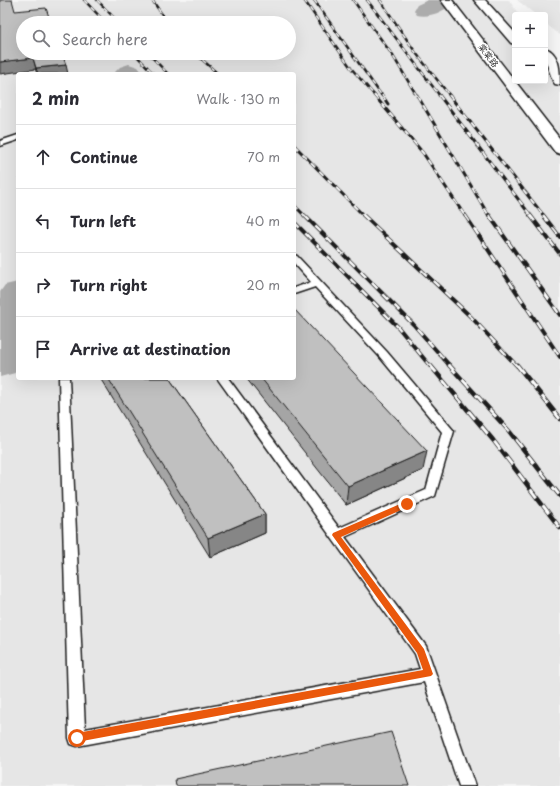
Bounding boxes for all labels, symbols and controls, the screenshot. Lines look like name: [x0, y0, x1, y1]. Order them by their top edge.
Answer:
map controls: [512, 12, 548, 84]
button: +: [512, 12, 548, 48]
search box: [16, 16, 296, 60]
icon: search: [30, 27, 52, 49]
text: Search here: [62, 27, 148, 50]
street label: 棠棠路: [475, 40, 503, 70]
button: −: [512, 48, 548, 84]
text: 2 min: [32, 85, 79, 111]
text: Walk · 130 m: [197, 89, 280, 108]
text: Continue: [70, 145, 138, 168]
icon: ahead: [32, 146, 54, 168]
text: 70 m: [247, 147, 280, 166]
text: Turn left: [70, 209, 136, 232]
icon: left: [32, 210, 54, 232]
text: 40 m: [246, 211, 280, 230]
text: Turn right: [70, 273, 147, 296]
icon: right: [32, 274, 54, 296]
text: 20 m: [246, 275, 280, 294]
text: Arrive at destination: [70, 337, 231, 360]
icon: arrive: [32, 338, 54, 360]
route end: [398, 495, 416, 513]
route start: [68, 729, 86, 747]

